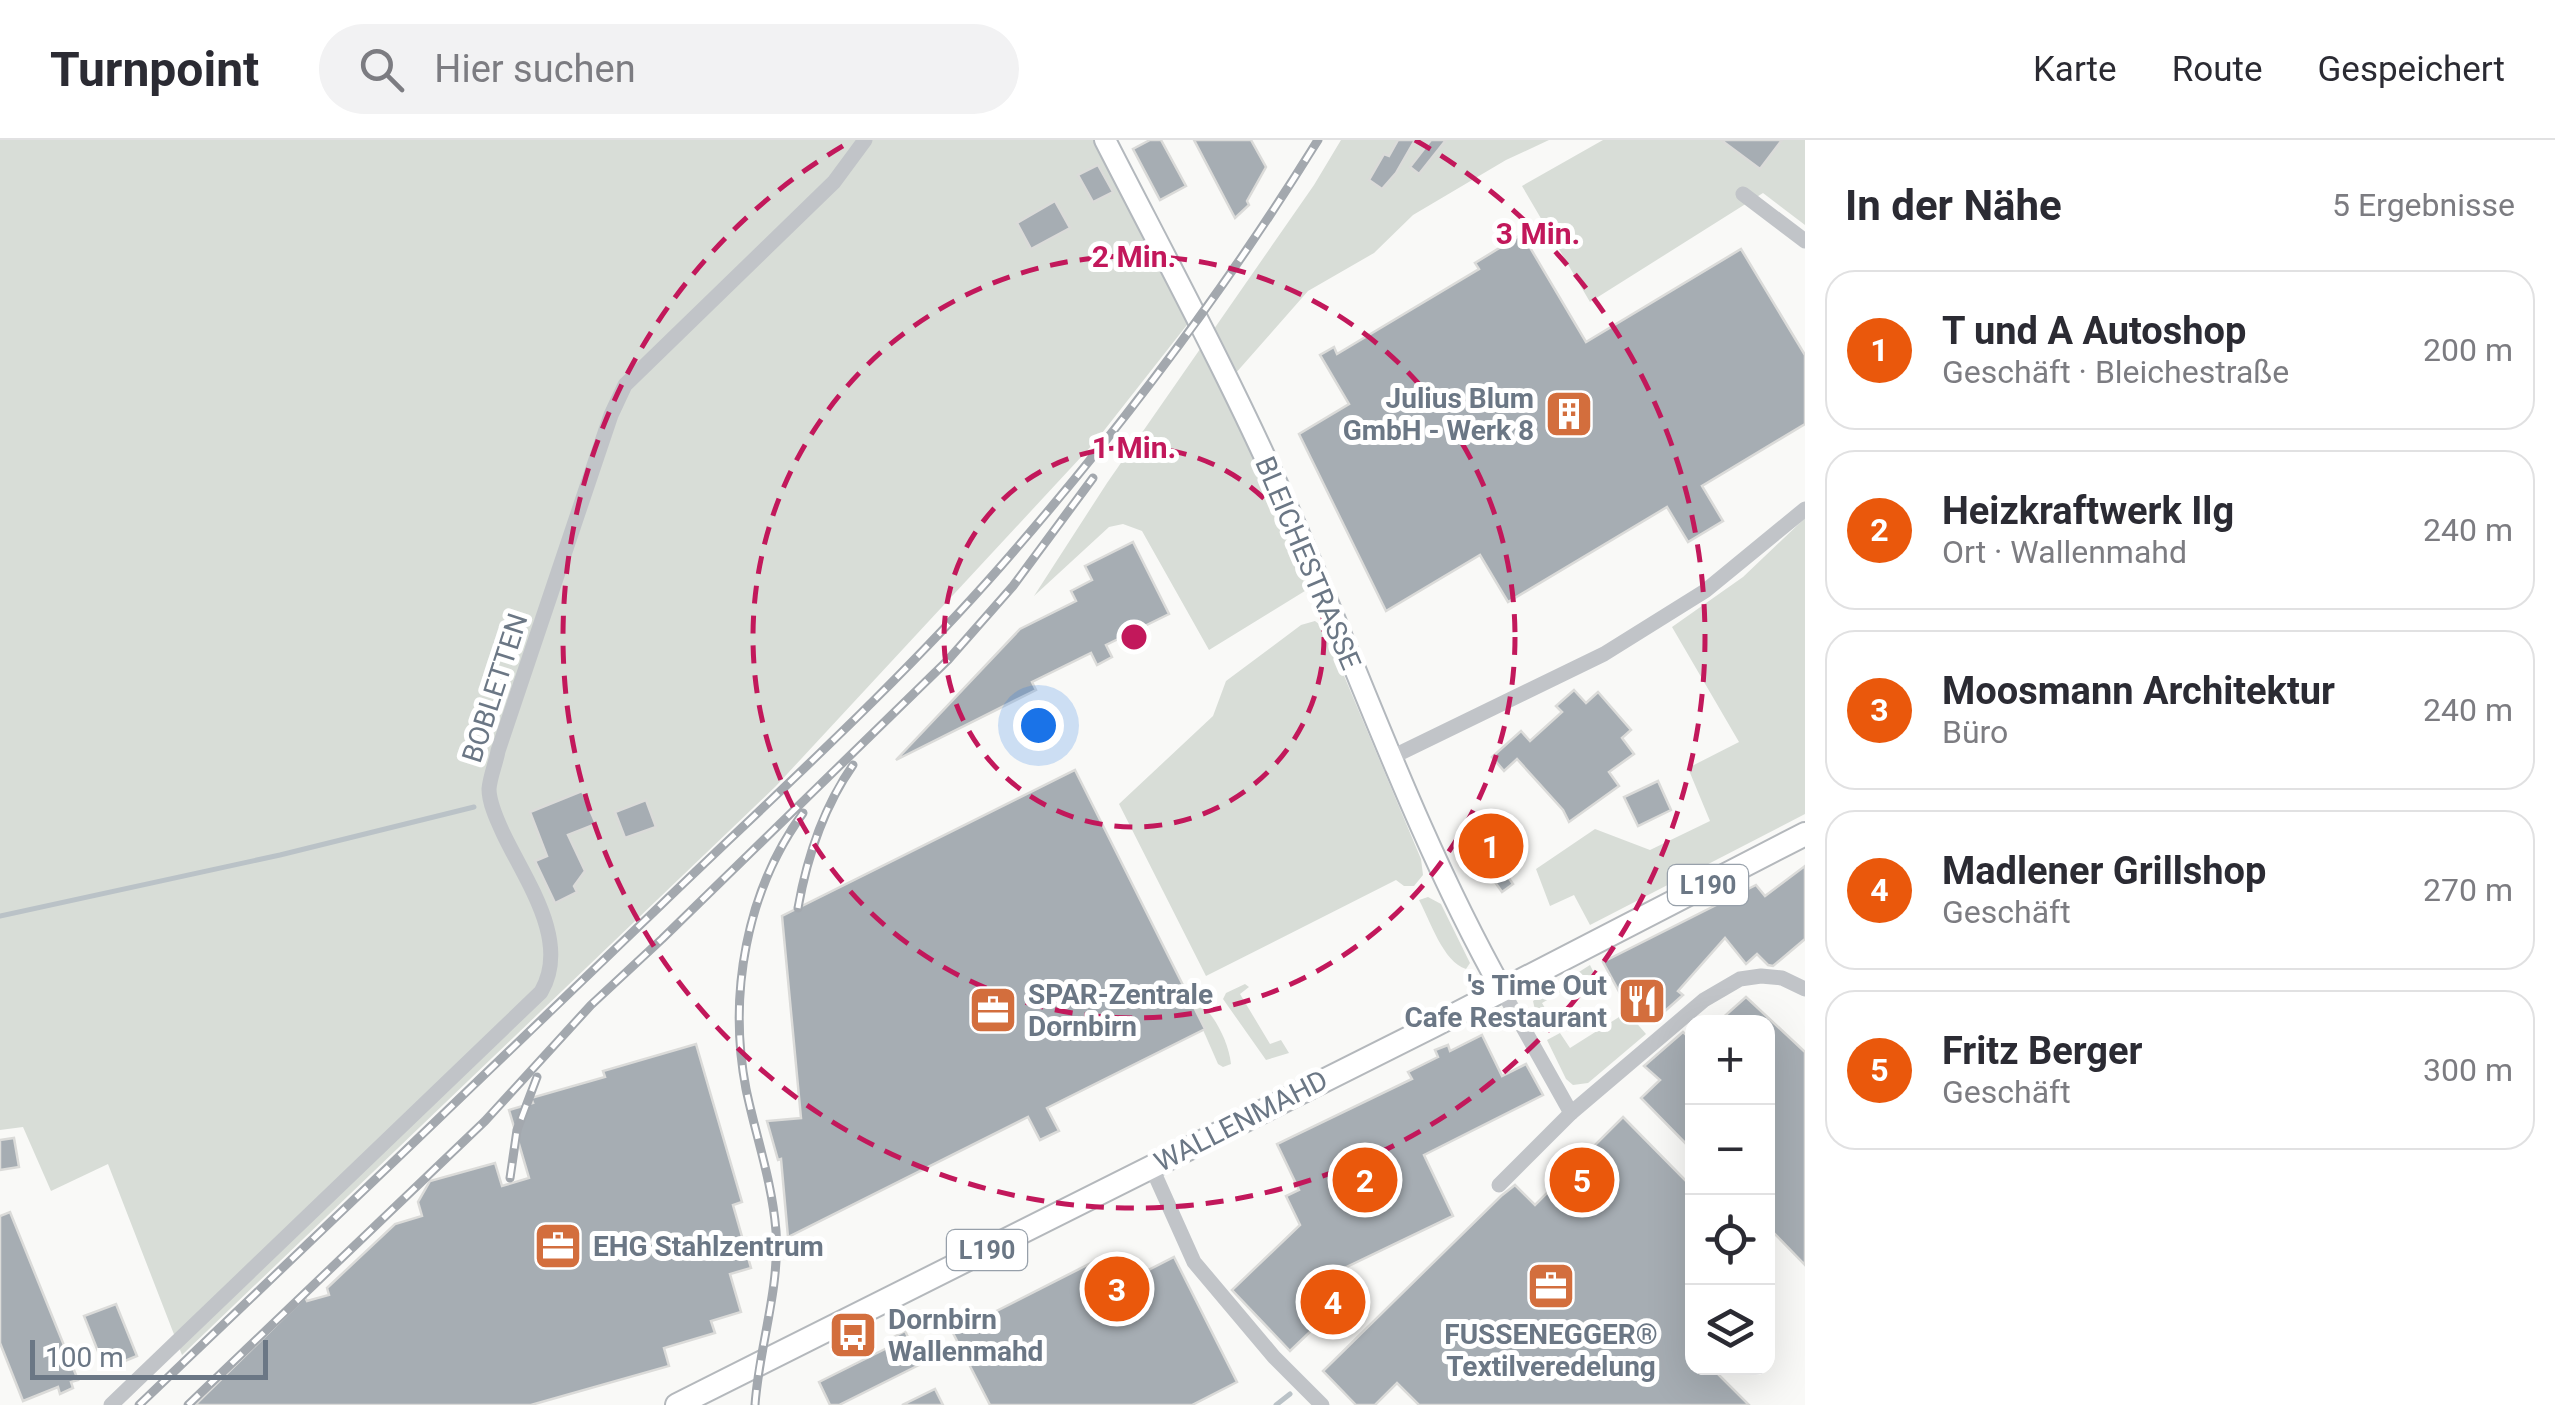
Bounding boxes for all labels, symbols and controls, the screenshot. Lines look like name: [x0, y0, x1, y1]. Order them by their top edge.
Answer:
search box: [319, 24, 1019, 114]
text: Turnpoint: [50, 41, 259, 98]
icon: search: [354, 42, 409, 97]
text: Hier suchen: [434, 47, 636, 91]
text: Karte: [2033, 49, 2117, 90]
text: Route: [2172, 49, 2262, 90]
text: Gespeichert: [2317, 49, 2505, 90]
text: In der Nähe: [1845, 181, 2062, 230]
text: 5 Ergebnisse: [2332, 186, 2515, 224]
text: 3 Min.: [1496, 216, 1580, 251]
text: 2 Min.: [1092, 239, 1176, 274]
text: T und A Autoshop: [1942, 309, 2246, 353]
text: 1: [1870, 331, 1889, 369]
text: 200 m: [2423, 331, 2513, 369]
text: Geschäft · Bleichestraße: [1942, 353, 2289, 391]
place label: Julius Blum GmbH - Werk 8: [1343, 382, 1534, 447]
building icon: Julius Blum GmbH - Werk 8: [1543, 388, 1595, 440]
text: 1 Min.: [1092, 430, 1176, 465]
street label: BLEICHESTRASSE: [1248, 452, 1368, 674]
text: Heizkraftwerk Ilg: [1942, 489, 2234, 533]
text: 2: [1870, 511, 1889, 549]
text: 240 m: [2423, 511, 2513, 549]
text: Ort · Wallenmahd: [1942, 533, 2187, 571]
street label: BOBLETTEN: [455, 609, 535, 767]
centre of rings: [1116, 619, 1152, 655]
text: Moosmann Architektur: [1942, 669, 2335, 713]
text: 3: [1870, 691, 1889, 729]
text: 240 m: [2423, 691, 2513, 729]
your location: [1013, 700, 1064, 751]
text: Büro: [1942, 713, 2008, 751]
pin: 1: [1458, 808, 1524, 884]
text: Madlener Grillshop: [1942, 849, 2266, 893]
road number: L190: [1668, 865, 1748, 905]
text: 4: [1870, 871, 1889, 909]
text: 270 m: [2423, 871, 2513, 909]
text: Geschäft: [1942, 893, 2071, 931]
place label: 's Time Out Cafe Restaurant: [1404, 969, 1607, 1034]
restaurant icon: 's Time Out Cafe Restaurant: [1616, 975, 1668, 1027]
place label: SPAR-Zentrale Dornbirn: [1028, 978, 1213, 1043]
office icon: SPAR-Zentrale Dornbirn: [967, 984, 1019, 1036]
map controls: [1685, 1015, 1775, 1375]
button: +: [1685, 1015, 1775, 1105]
text: Fritz Berger: [1942, 1029, 2142, 1073]
text: 5: [1870, 1051, 1889, 1089]
text: 300 m: [2423, 1051, 2513, 1089]
street label: WALLENMAHD: [1149, 1063, 1333, 1179]
text: Geschäft: [1942, 1073, 2071, 1111]
button: −: [1685, 1105, 1775, 1195]
pin: 2: [1332, 1142, 1398, 1218]
pin: 5: [1550, 1142, 1614, 1218]
button: locate: [1685, 1195, 1775, 1285]
office icon: EHG Stahlzentrum: [532, 1220, 584, 1272]
place label: EHG Stahlzentrum: [593, 1230, 824, 1263]
road number: L190: [947, 1230, 1027, 1270]
pin: 3: [1084, 1252, 1150, 1326]
office icon: FUSSENEGGER® Textilveredelung: [1525, 1260, 1577, 1312]
pin: 4: [1300, 1264, 1366, 1340]
button: layers: [1685, 1285, 1775, 1375]
place label: Dornbirn Wallenmahd: [888, 1303, 1043, 1368]
bus stop icon: Dornbirn Wallenmahd: [827, 1309, 879, 1361]
place label: FUSSENEGGER® Textilveredelung: [1444, 1318, 1658, 1383]
scale bar: [30, 1335, 268, 1380]
text: 100 m: [45, 1341, 124, 1374]

